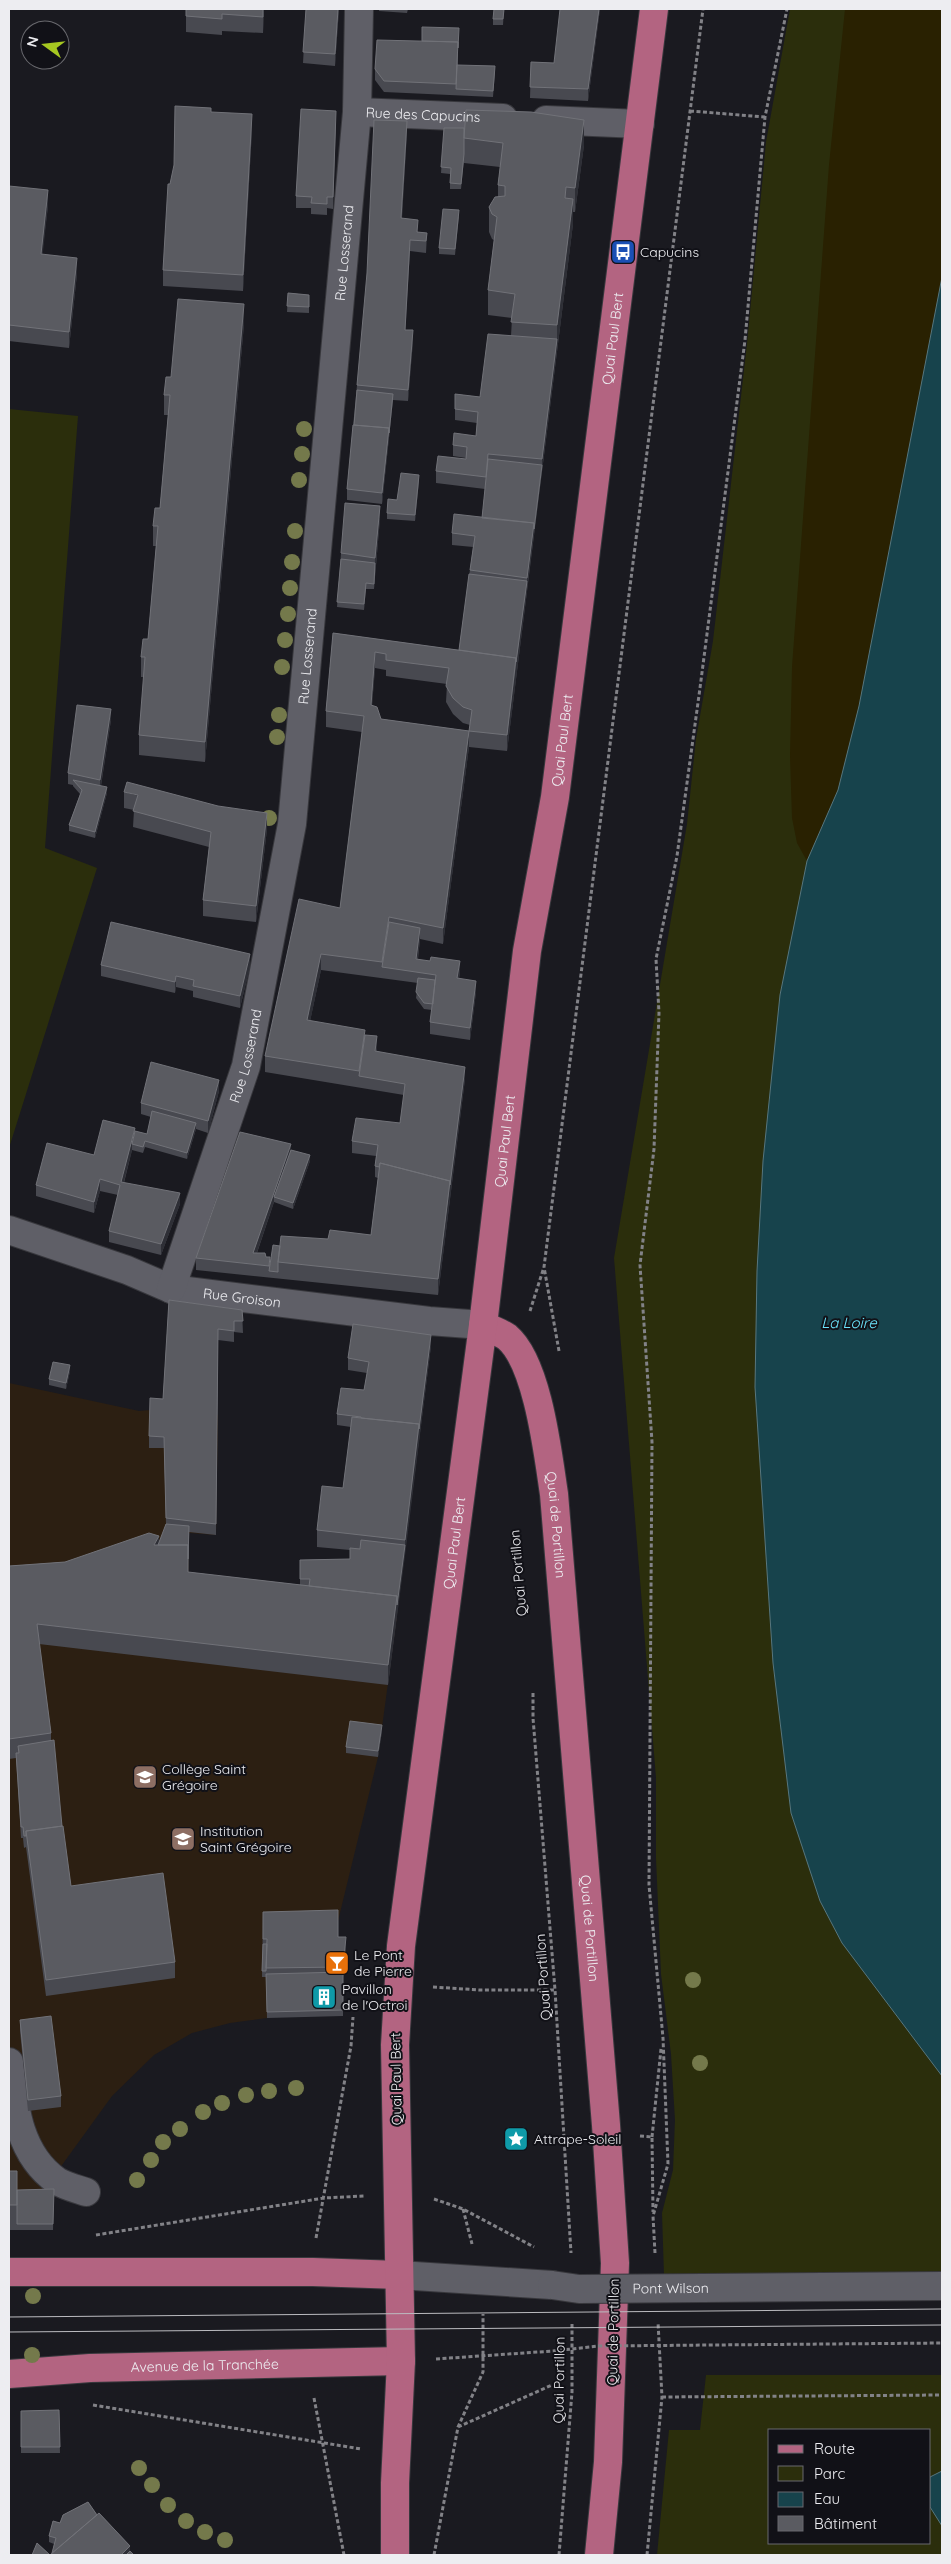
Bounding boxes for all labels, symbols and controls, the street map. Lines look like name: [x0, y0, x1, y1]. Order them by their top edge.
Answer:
north arrow: [20, 20, 70, 70]
text: N: [22, 34, 42, 49]
street label: Rue des Capucins: [365, 103, 481, 126]
street label: Rue Losserand: [331, 204, 357, 302]
bus stop icon: Capucins: [610, 239, 636, 265]
place label: Capucins: [640, 243, 699, 261]
street label: Quai Paul Bert: [598, 291, 627, 386]
street label: Rue Losserand: [294, 608, 321, 705]
street label: Quai Paul Bert: [547, 693, 577, 788]
street label: Rue Losserand: [225, 1007, 266, 1105]
street label: Quai Paul Bert: [490, 1094, 519, 1188]
street label: Rue Groison: [202, 1284, 282, 1312]
water label: La Loire: [821, 1313, 877, 1332]
street label: Quai de Portillon: [542, 1470, 570, 1579]
street label: Quai Paul Bert: [439, 1495, 469, 1590]
street label: Quai Portillon: [505, 1529, 531, 1617]
place label: Collège Saint Grégoire: [162, 1760, 246, 1794]
school or university icon: Collège Saint Grégoire: [132, 1764, 158, 1790]
place label: Institution Saint Grégoire: [200, 1822, 292, 1856]
school or university icon: Institution Saint Grégoire: [170, 1826, 196, 1852]
street label: Quai de Portillon: [576, 1874, 603, 1982]
street label: Quai Portillon: [531, 1933, 555, 2021]
place label: Le Pont de Pierre: [354, 1946, 412, 1980]
bar icon: Le Pont de Pierre: [324, 1950, 350, 1976]
place label: Pavillon de l'Octroi: [342, 1980, 408, 2014]
building icon: Pavillon de l'Octroi: [311, 1984, 337, 2010]
street label: Quai Paul Bert: [386, 2032, 406, 2126]
place icon: Attrape-Soleil: [503, 2126, 529, 2152]
place label: Attrape-Soleil: [534, 2130, 622, 2148]
street label: Quai de Portillon: [603, 2278, 623, 2386]
street label: Pont Wilson: [632, 2279, 709, 2298]
street label: Quai Portillon: [549, 2336, 569, 2424]
street label: Avenue de la Tranchée: [131, 2355, 279, 2376]
legend: [768, 2429, 931, 2544]
text: Route: [814, 2439, 855, 2458]
text: Parc: [814, 2464, 845, 2483]
text: Eau: [814, 2489, 840, 2508]
text: Bâtiment: [814, 2514, 877, 2533]

